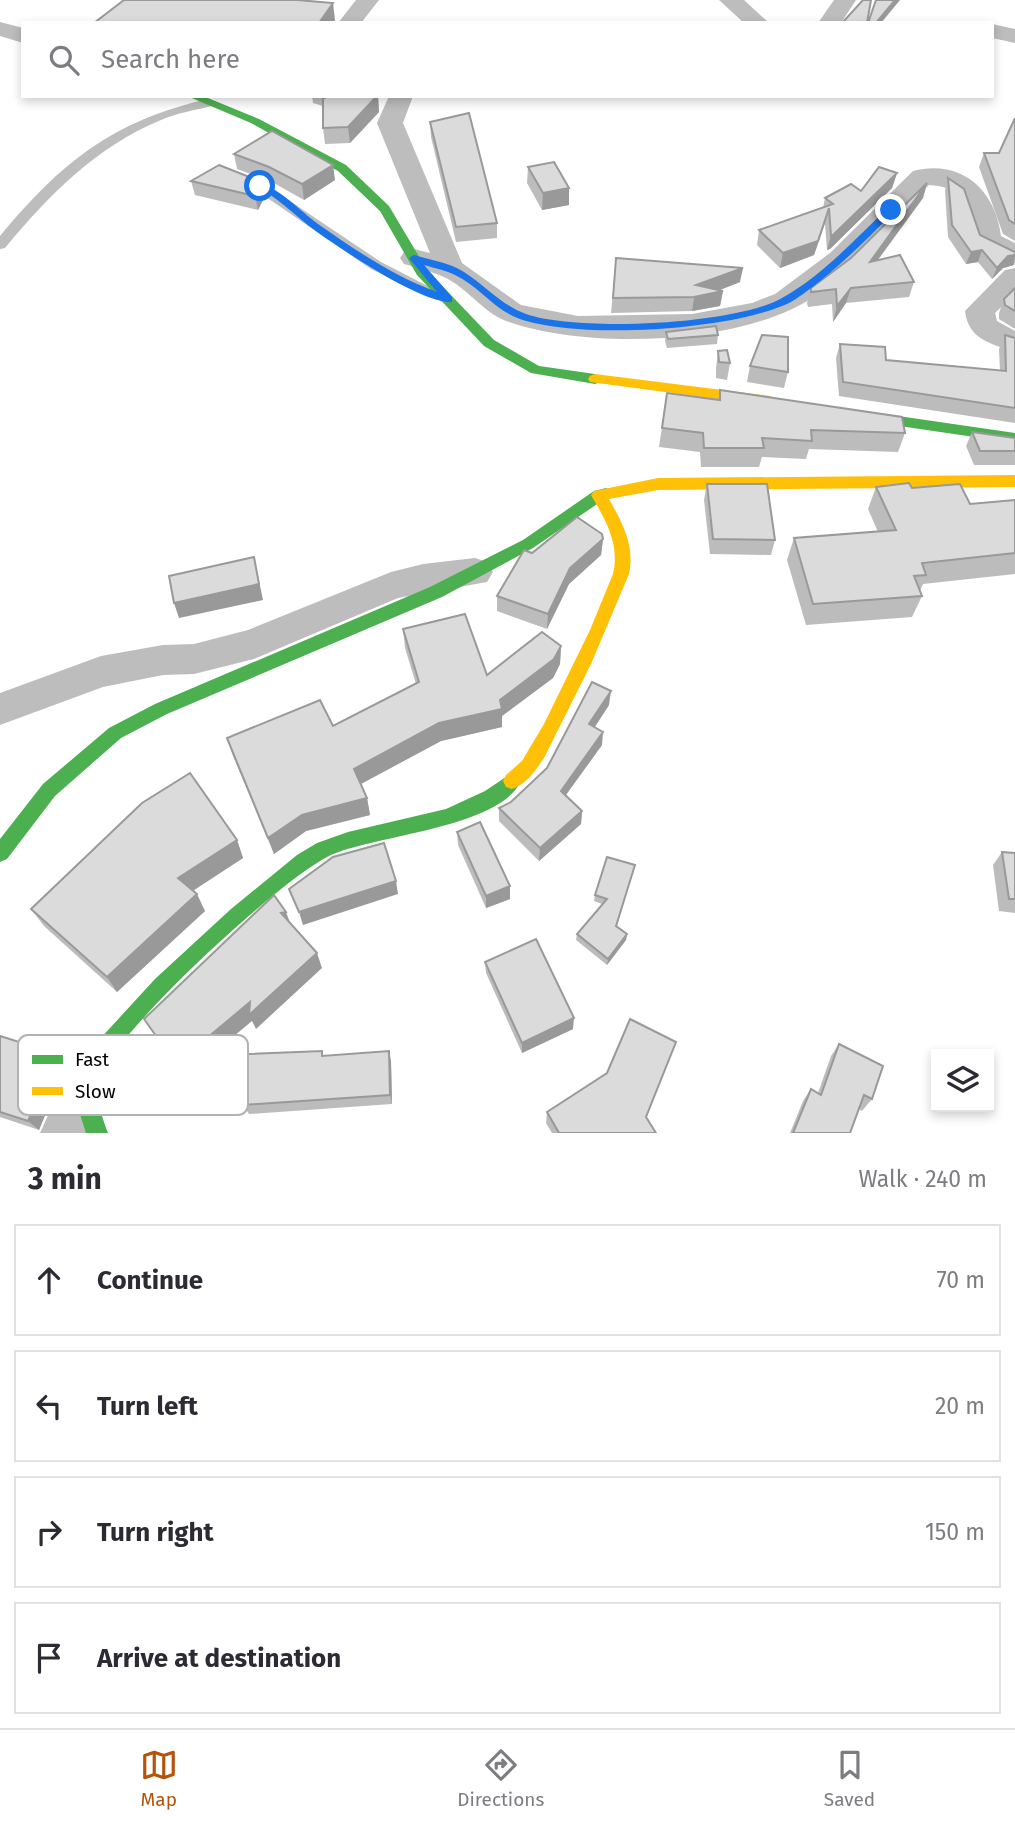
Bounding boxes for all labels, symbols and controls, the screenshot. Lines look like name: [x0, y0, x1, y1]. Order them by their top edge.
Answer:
search box: [21, 21, 994, 98]
icon: search: [45, 41, 83, 79]
text: Search here: [101, 44, 240, 75]
route start: [244, 170, 275, 201]
route end: [875, 194, 906, 225]
legend: [18, 1035, 248, 1115]
text: Fast: [75, 1048, 109, 1071]
map controls: [931, 1049, 994, 1112]
button: layers: [931, 1049, 994, 1112]
text: Slow: [75, 1080, 116, 1103]
text: 3 min: [28, 1161, 102, 1197]
text: Walk · 240 m: [859, 1165, 987, 1193]
icon: ahead: [30, 1261, 68, 1299]
text: Continue: [97, 1265, 203, 1296]
text: 70 m: [936, 1266, 985, 1294]
icon: left: [30, 1387, 68, 1425]
text: Turn left: [97, 1391, 198, 1422]
text: 20 m: [935, 1392, 985, 1420]
icon: right: [30, 1513, 68, 1551]
text: Turn right: [97, 1517, 214, 1548]
text: 150 m: [925, 1518, 985, 1546]
icon: arrive: [30, 1639, 68, 1677]
text: Arrive at destination: [97, 1643, 341, 1674]
tab: Map: [140, 1746, 178, 1811]
tab: Directions: [457, 1746, 544, 1811]
tab: Saved: [824, 1746, 875, 1811]

